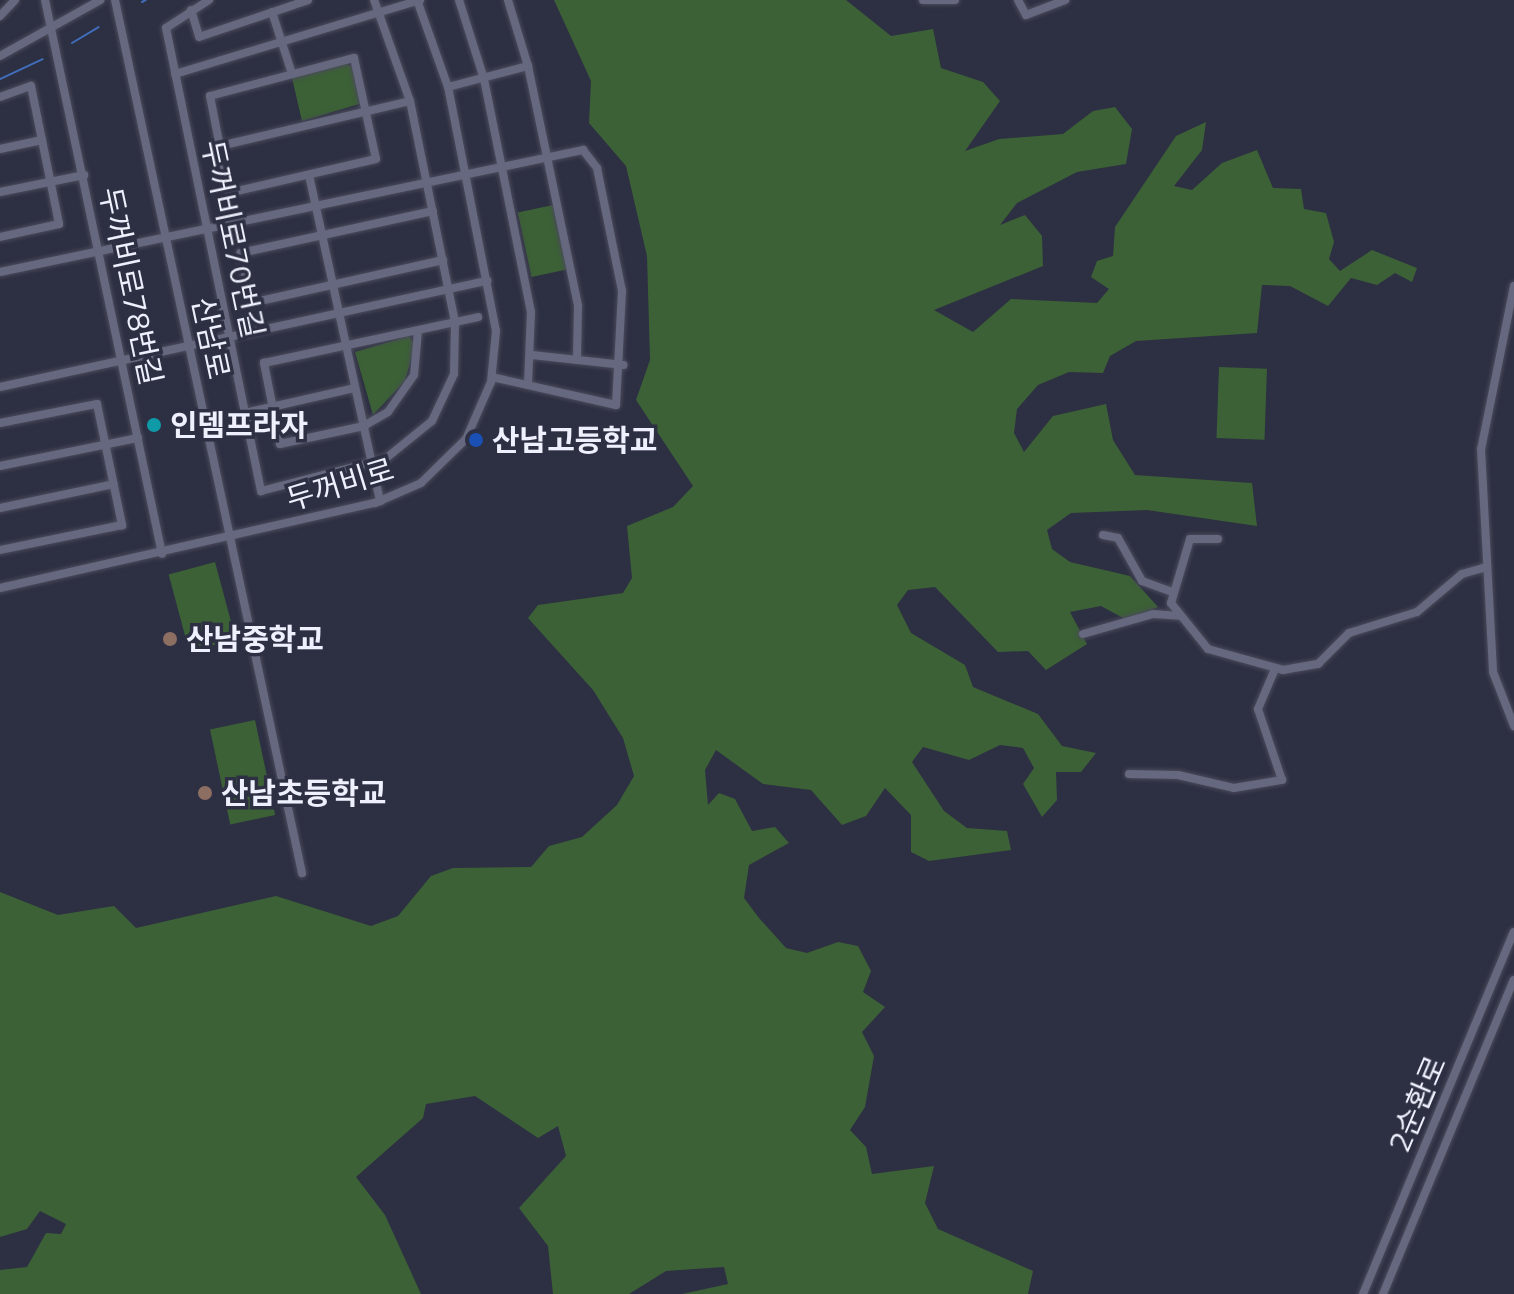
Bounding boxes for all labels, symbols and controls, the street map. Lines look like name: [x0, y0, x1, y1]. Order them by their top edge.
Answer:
street label: 두꺼비로70번길: [194, 137, 272, 341]
street label: 두꺼비로78번길: [92, 184, 170, 388]
street label: 산남로: [185, 294, 237, 382]
place label: 인뎀프라자: [170, 407, 308, 443]
marker: 인뎀프라자: [145, 416, 163, 434]
place label: 산남고등학교: [492, 422, 658, 458]
marker: 산남고등학교: [467, 431, 485, 449]
street label: 두꺼비로: [282, 451, 398, 517]
place label: 산남중학교: [186, 621, 324, 657]
marker: 산남중학교: [161, 630, 179, 648]
place label: 산남초등학교: [221, 775, 387, 811]
marker: 산남초등학교: [196, 784, 214, 802]
street label: 2순환로: [1381, 1051, 1453, 1157]

